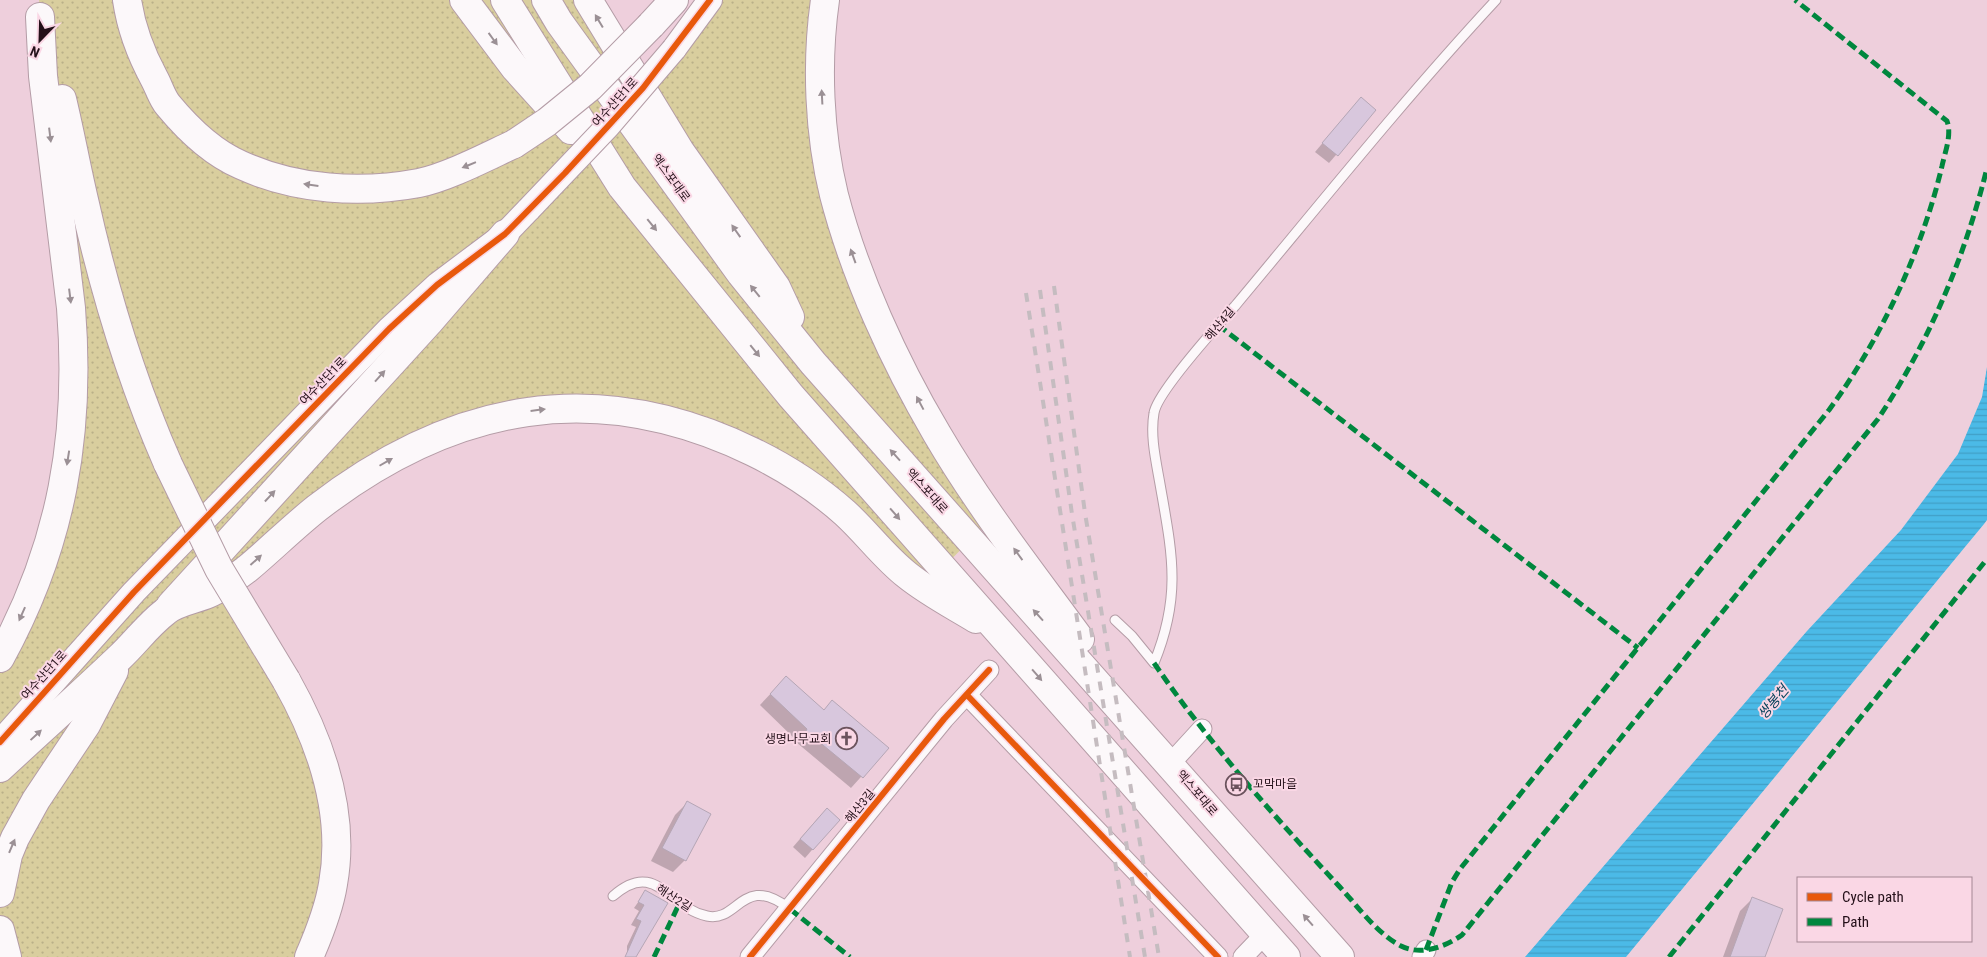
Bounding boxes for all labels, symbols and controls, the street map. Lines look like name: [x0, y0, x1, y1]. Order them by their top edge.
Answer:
north arrow: [15, 15, 65, 65]
one-way arrow: [595, 15, 604, 28]
one-way arrow: [488, 32, 498, 46]
text: N: [28, 43, 42, 61]
street label: 여수산단1로: [589, 75, 641, 129]
one-way arrow: [817, 89, 825, 105]
one-way arrow: [46, 127, 54, 143]
street label: 엑스포대로: [649, 152, 693, 204]
one-way arrow: [461, 161, 476, 169]
one-way arrow: [302, 180, 318, 188]
one-way arrow: [647, 218, 658, 231]
one-way arrow: [731, 224, 741, 238]
one-way arrow: [849, 248, 856, 263]
one-way arrow: [749, 285, 760, 298]
one-way arrow: [66, 289, 74, 305]
street label: 해산4길: [1202, 305, 1238, 343]
one-way arrow: [749, 344, 760, 357]
street label: 여수산단1로: [297, 354, 349, 408]
one-way arrow: [374, 371, 386, 383]
one-way arrow: [916, 396, 924, 411]
one-way arrow: [530, 406, 546, 414]
one-way arrow: [889, 449, 901, 461]
one-way arrow: [64, 451, 72, 467]
one-way arrow: [379, 458, 392, 467]
street label: 엑스포대로: [903, 466, 951, 516]
one-way arrow: [264, 491, 276, 503]
one-way arrow: [889, 507, 901, 519]
one-way arrow: [1013, 547, 1023, 561]
one-way arrow: [250, 554, 262, 566]
one-way arrow: [18, 607, 26, 621]
one-way arrow: [1032, 610, 1044, 622]
street label: 여수산단1로: [18, 648, 70, 702]
one-way arrow: [1032, 668, 1043, 681]
water label: 쌍봉천: [1754, 681, 1792, 722]
church icon: 생명나무교회: [835, 727, 859, 751]
one-way arrow: [29, 729, 41, 741]
place label: 생명나무교회: [765, 732, 831, 746]
street label: 엑스포대로: [1174, 768, 1220, 818]
bus stop icon: 꼬막마을: [1225, 772, 1249, 796]
place label: 꼬막마을: [1253, 777, 1297, 791]
street label: 해산3길: [842, 786, 878, 826]
one-way arrow: [8, 838, 16, 853]
legend: [1797, 877, 1972, 942]
street label: 해산2길: [654, 881, 694, 915]
text: Cycle path: [1842, 888, 1904, 906]
text: Path: [1842, 913, 1869, 931]
one-way arrow: [1302, 915, 1314, 927]

